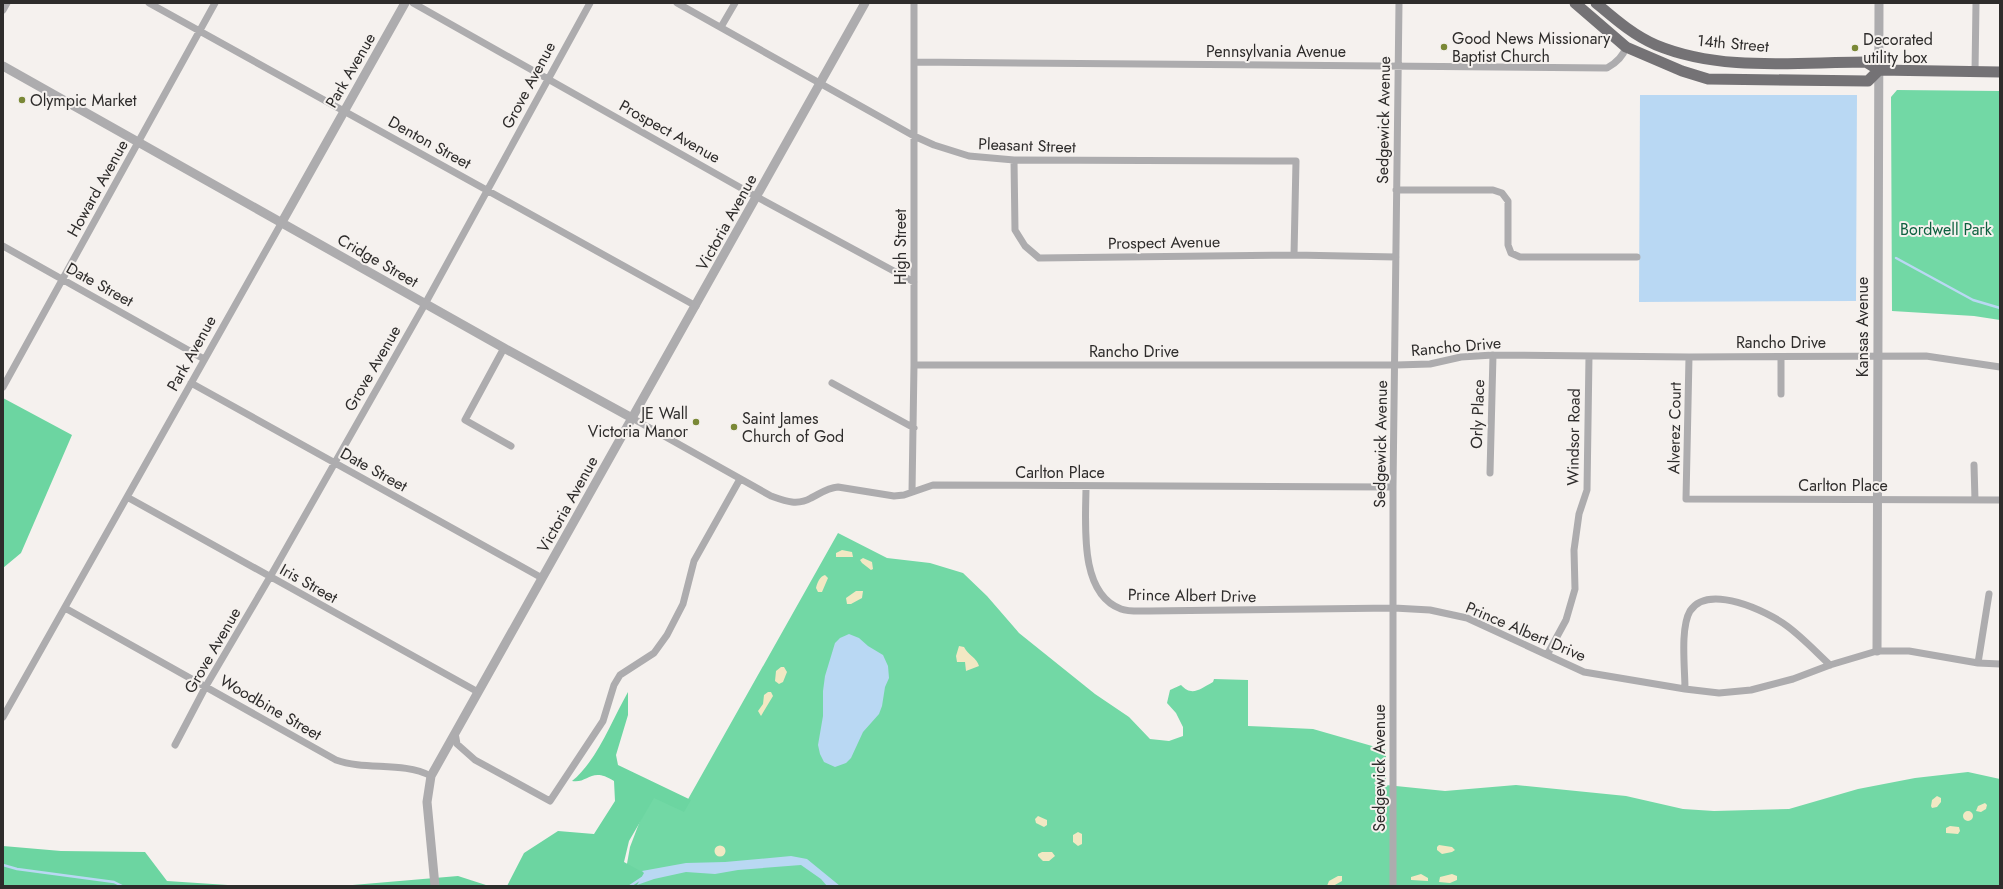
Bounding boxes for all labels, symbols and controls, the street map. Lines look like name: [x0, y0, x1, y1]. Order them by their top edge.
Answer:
place label: Good News Missionary Baptist Church: [1452, 27, 1611, 68]
street label: Park Avenue: [320, 28, 381, 112]
place label: Decorated utility box: [1863, 28, 1933, 69]
street label: 14th Street: [1696, 29, 1770, 58]
street label: Grove Avenue: [496, 38, 561, 133]
street label: Pennsylvania Avenue: [1206, 40, 1346, 63]
marker: Good News Missionary Baptist Church: [1439, 42, 1449, 52]
marker: Decorated utility box: [1850, 43, 1860, 53]
street label: Sedgewick Avenue: [1371, 56, 1396, 184]
place label: Olympic Market: [30, 89, 137, 112]
street label: Prospect Avenue: [615, 94, 724, 169]
marker: Olympic Market: [17, 95, 27, 105]
street label: Denton Street: [384, 110, 475, 175]
street label: Pleasant Street: [978, 132, 1076, 159]
street label: Howard Avenue: [61, 136, 134, 241]
street label: Victoria Avenue: [690, 170, 762, 275]
street label: High Street: [889, 209, 912, 285]
park label: Bordwell Park: [1900, 218, 1993, 241]
street label: Cridge Street: [333, 228, 423, 293]
street label: Prospect Avenue: [1108, 230, 1220, 255]
street label: Date Street: [62, 257, 138, 312]
street label: Kansas Avenue: [1851, 277, 1874, 377]
street label: Park Avenue: [161, 311, 222, 395]
street label: Grove Avenue: [339, 321, 406, 415]
street label: Rancho Drive: [1410, 331, 1502, 362]
street label: Rancho Drive: [1736, 331, 1826, 354]
street label: Rancho Drive: [1089, 340, 1179, 363]
street label: Orly Place: [1465, 379, 1490, 449]
street label: Sedgewick Avenue: [1368, 380, 1393, 508]
street label: Alverez Court: [1662, 382, 1687, 474]
street label: Windsor Road: [1561, 388, 1586, 486]
place label: JE Wall Victoria Manor: [588, 402, 689, 443]
place label: Saint James Church of God: [742, 407, 844, 448]
marker: JE Wall Victoria Manor: [691, 417, 701, 427]
marker: Saint James Church of God: [729, 422, 739, 432]
street label: Date Street: [336, 442, 412, 497]
street label: Victoria Avenue: [531, 452, 603, 557]
street label: Carlton Place: [1015, 461, 1105, 484]
street label: Carlton Place: [1798, 474, 1888, 497]
street label: Iris Street: [276, 558, 342, 609]
street label: Prince Albert Drive: [1128, 583, 1256, 608]
street label: Prince Albert Drive: [1462, 596, 1589, 667]
street label: Grove Avenue: [179, 603, 246, 697]
street label: Woodbine Street: [216, 669, 326, 746]
street label: Sedgewick Avenue: [1368, 704, 1391, 832]

